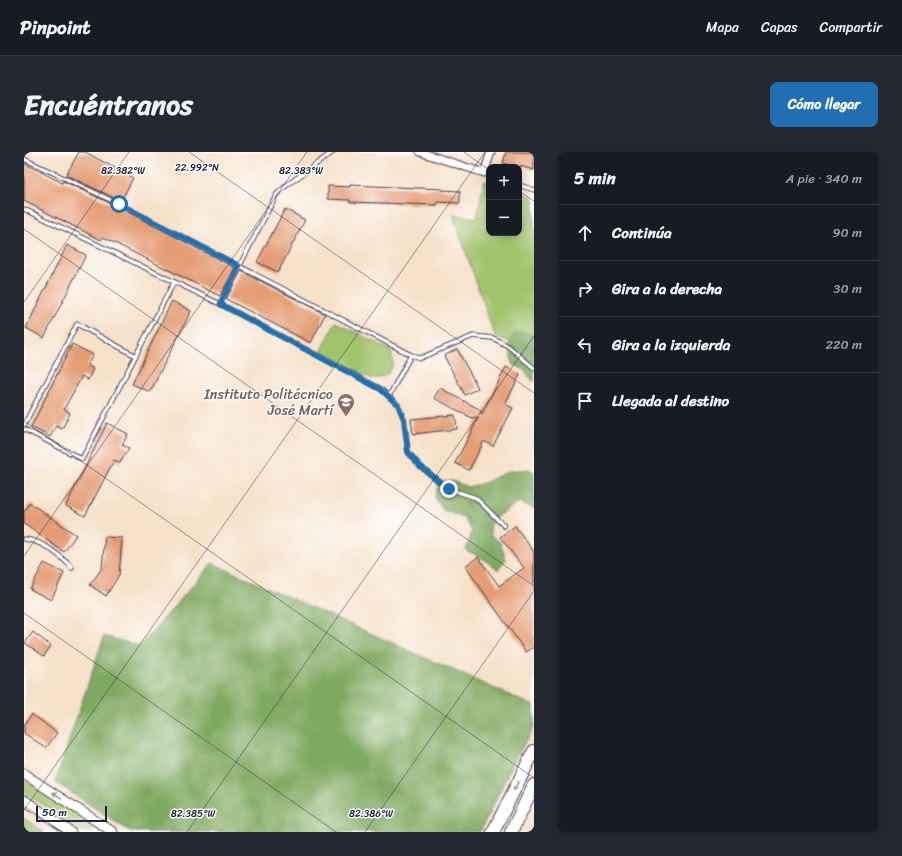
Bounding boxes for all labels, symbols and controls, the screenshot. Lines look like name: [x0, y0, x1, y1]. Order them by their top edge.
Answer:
text: Pinpoint: [20, 11, 91, 44]
text: Mapa: [706, 15, 739, 40]
text: Capas: [761, 15, 798, 40]
text: Compartir: [820, 15, 882, 40]
text: Encuéntranos: [24, 80, 193, 129]
button: Cómo llegar: [770, 82, 878, 127]
text: 22.992°N: [175, 159, 219, 177]
text: 82.382°W: [101, 162, 145, 180]
text: 82.383°W: [279, 162, 323, 180]
text: 5 min: [574, 163, 616, 193]
map controls: [486, 164, 522, 236]
button: +: [486, 164, 522, 200]
text: A pie · 340 m: [786, 167, 862, 190]
route start: [110, 195, 128, 213]
button: −: [486, 200, 522, 236]
text: Continúa: [612, 220, 671, 246]
text: 90 m: [832, 221, 862, 244]
icon: ahead: [574, 222, 596, 244]
text: Gira a la derecha: [612, 276, 722, 302]
text: 30 m: [833, 277, 862, 300]
icon: right: [574, 278, 596, 300]
text: Gira a la izquierda: [612, 332, 730, 358]
text: 220 m: [825, 333, 862, 356]
icon: left: [574, 334, 596, 356]
place label: Instituto Politécnico José Martí: [203, 382, 335, 423]
text: Llegada al destino: [612, 388, 729, 414]
icon: arrive: [574, 390, 596, 412]
school or university icon: Instituto Politécnico José Martí: [336, 392, 356, 417]
route end: [440, 480, 458, 498]
one-way arrow: [513, 780, 519, 792]
one-way arrow: [51, 792, 63, 799]
text: 50 m: [42, 803, 67, 822]
scale bar: [36, 804, 107, 823]
text: 82.385°W: [171, 805, 216, 823]
text: 82.386°W: [349, 805, 393, 823]

